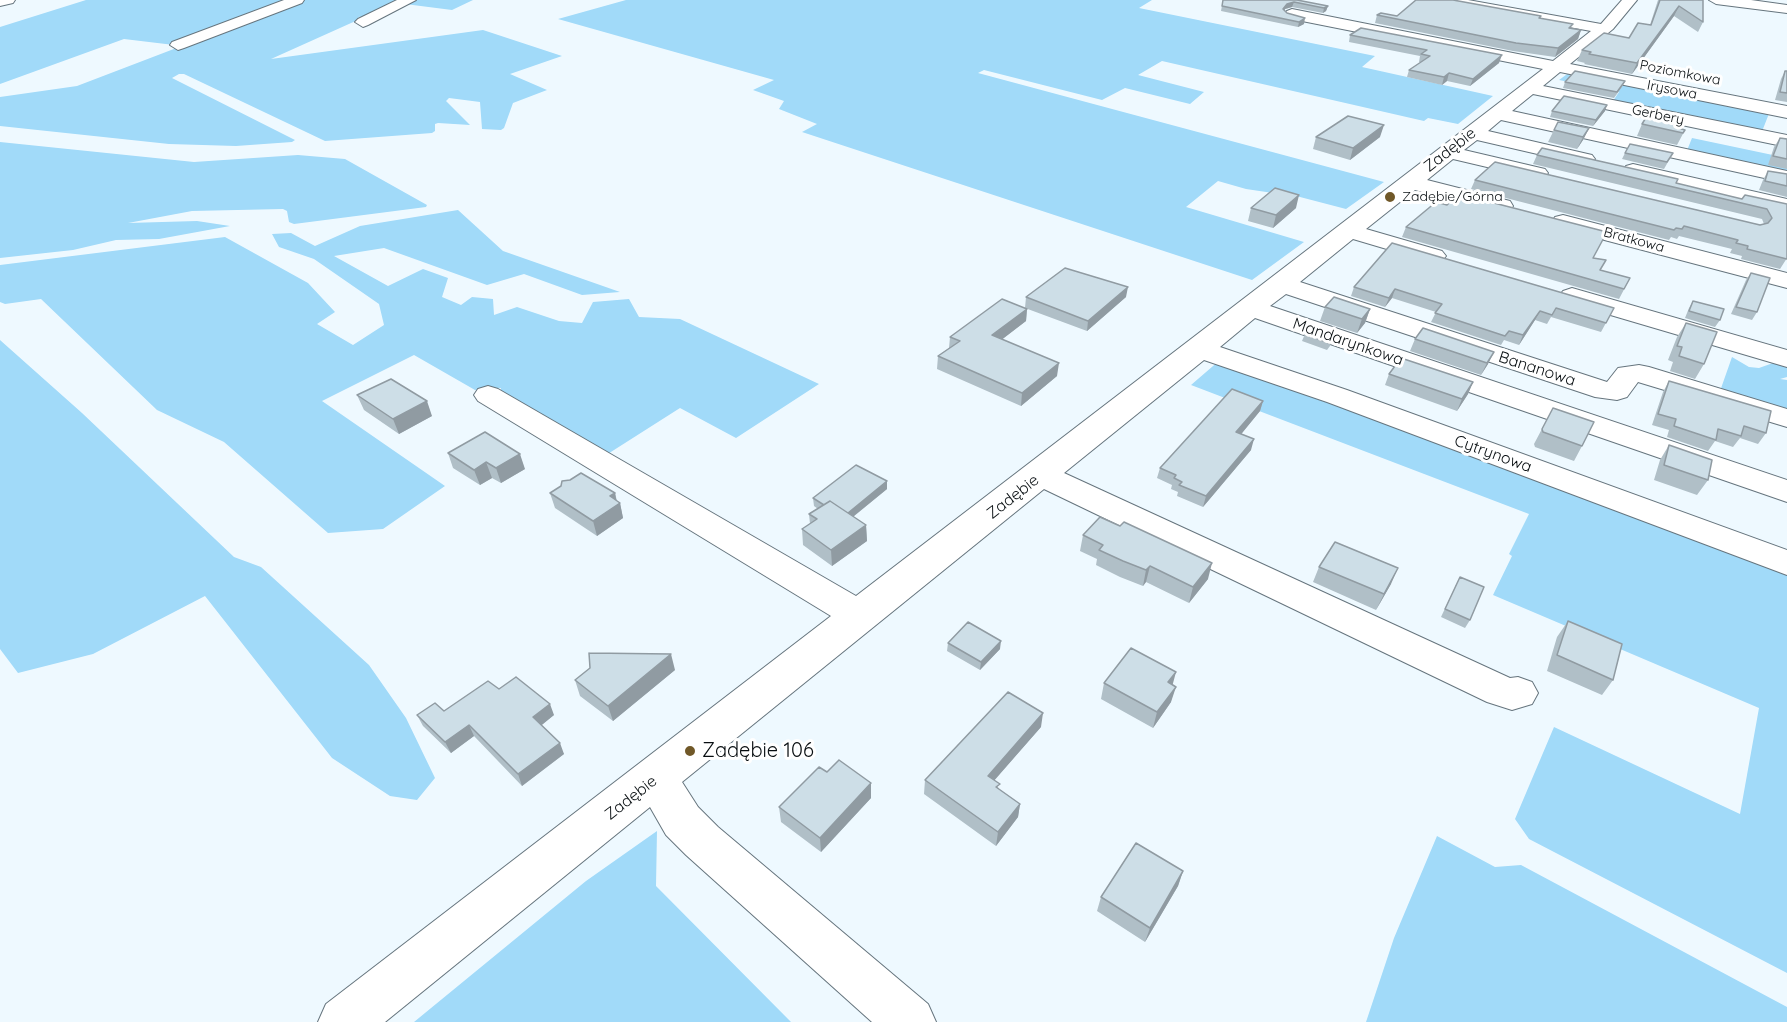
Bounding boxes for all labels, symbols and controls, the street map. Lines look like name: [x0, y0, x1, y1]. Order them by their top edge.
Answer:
street label: Poziomkowa: [1638, 57, 1722, 89]
street label: Irysowa: [1645, 77, 1699, 103]
street label: Gerbery: [1630, 101, 1686, 129]
street label: Zadębie: [1420, 124, 1480, 176]
place label: Zadębie/Górna: [1402, 189, 1503, 205]
marker: Zadębie/Górna: [1383, 190, 1397, 204]
street label: Bratkowa: [1602, 224, 1666, 256]
street label: Mandarynkowa: [1290, 314, 1406, 370]
street label: Bananowa: [1496, 348, 1578, 390]
street label: Cytrynowa: [1452, 431, 1534, 477]
street label: Zadębie: [983, 471, 1043, 523]
place label: Zadębie 106: [702, 739, 814, 763]
marker: Zadębie 106: [683, 744, 697, 758]
street label: Zadębie: [601, 772, 661, 824]

